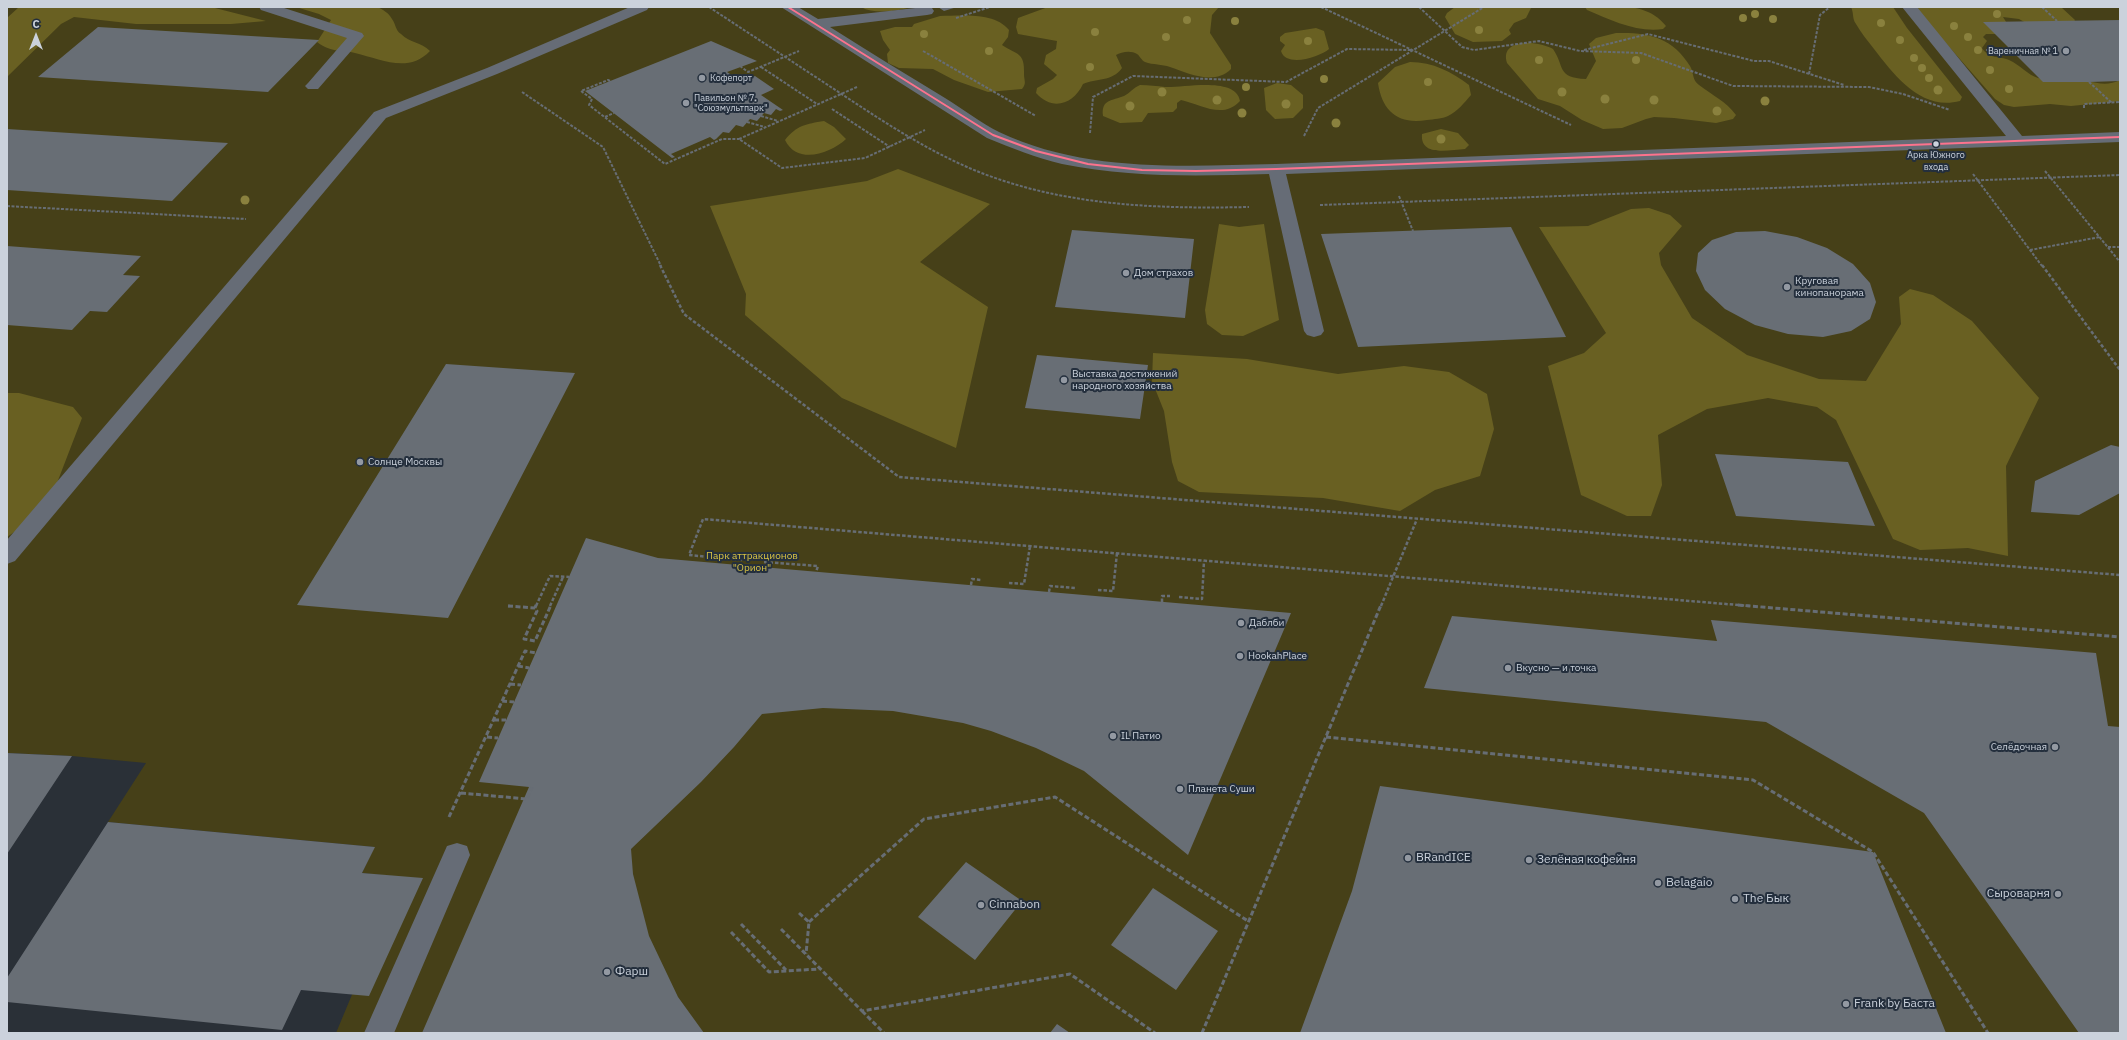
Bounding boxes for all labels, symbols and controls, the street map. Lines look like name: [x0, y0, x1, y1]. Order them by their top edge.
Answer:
north arrow: [16, 16, 56, 56]
text: С: [32, 17, 40, 31]
place label: Вареничная № 1: [1988, 46, 2058, 56]
marker: Вареничная № 1: [2061, 46, 2071, 56]
marker: Кофепорт: [697, 73, 707, 83]
place label: Кофепорт: [710, 73, 752, 83]
place label: Павильон № 7. "Союзмультпарк": [694, 93, 768, 114]
marker: Павильон № 7. "Союзмультпарк": [681, 98, 691, 108]
marker: Арка Южного входа: [1931, 139, 1941, 149]
place label: Арка Южного входа: [1907, 150, 1965, 171]
place label: Дом страхов: [1134, 267, 1193, 279]
marker: Дом страхов: [1121, 268, 1131, 278]
place label: Круговая кинопанорама: [1795, 275, 1864, 298]
marker: Круговая кинопанорама: [1782, 282, 1792, 292]
place label: Выставка достижений народного хозяйства: [1072, 368, 1177, 392]
marker: Выставка достижений народного хозяйства: [1059, 375, 1069, 385]
place label: Солнце Москвы: [368, 456, 442, 468]
marker: Солнце Москвы: [355, 457, 365, 467]
park label: Парк аттракционов "Орион": [706, 550, 798, 574]
place label: Даблби: [1249, 617, 1284, 629]
marker: Даблби: [1236, 618, 1246, 628]
place label: HookahPlace: [1248, 650, 1307, 662]
marker: HookahPlace: [1235, 651, 1245, 661]
place label: Вкусно — и точка: [1516, 662, 1596, 674]
marker: Вкусно — и точка: [1503, 663, 1513, 673]
place label: IL Патио: [1121, 730, 1161, 742]
marker: IL Патио: [1108, 731, 1118, 741]
place label: Селёдочная: [1991, 741, 2047, 753]
marker: Селёдочная: [2050, 742, 2060, 752]
place label: Планета Суши: [1188, 783, 1255, 795]
marker: Планета Суши: [1175, 784, 1185, 794]
place label: BRandICE: [1416, 851, 1471, 865]
marker: BRandICE: [1403, 853, 1413, 863]
place label: Зелёная кофейня: [1537, 853, 1636, 867]
marker: Зелёная кофейня: [1524, 855, 1534, 865]
place label: Belagaio: [1666, 876, 1713, 890]
marker: Belagaio: [1653, 878, 1663, 888]
place label: Сыроварня: [1987, 887, 2050, 901]
marker: Сыроварня: [2053, 889, 2063, 899]
place label: The Бык: [1743, 892, 1789, 906]
marker: The Бык: [1730, 894, 1740, 904]
place label: Cinnabon: [989, 898, 1040, 912]
marker: Cinnabon: [976, 900, 986, 910]
place label: Фарш: [615, 965, 648, 979]
marker: Фарш: [602, 967, 612, 977]
place label: Frank by Баста: [1854, 997, 1935, 1011]
marker: Frank by Баста: [1841, 999, 1851, 1009]

